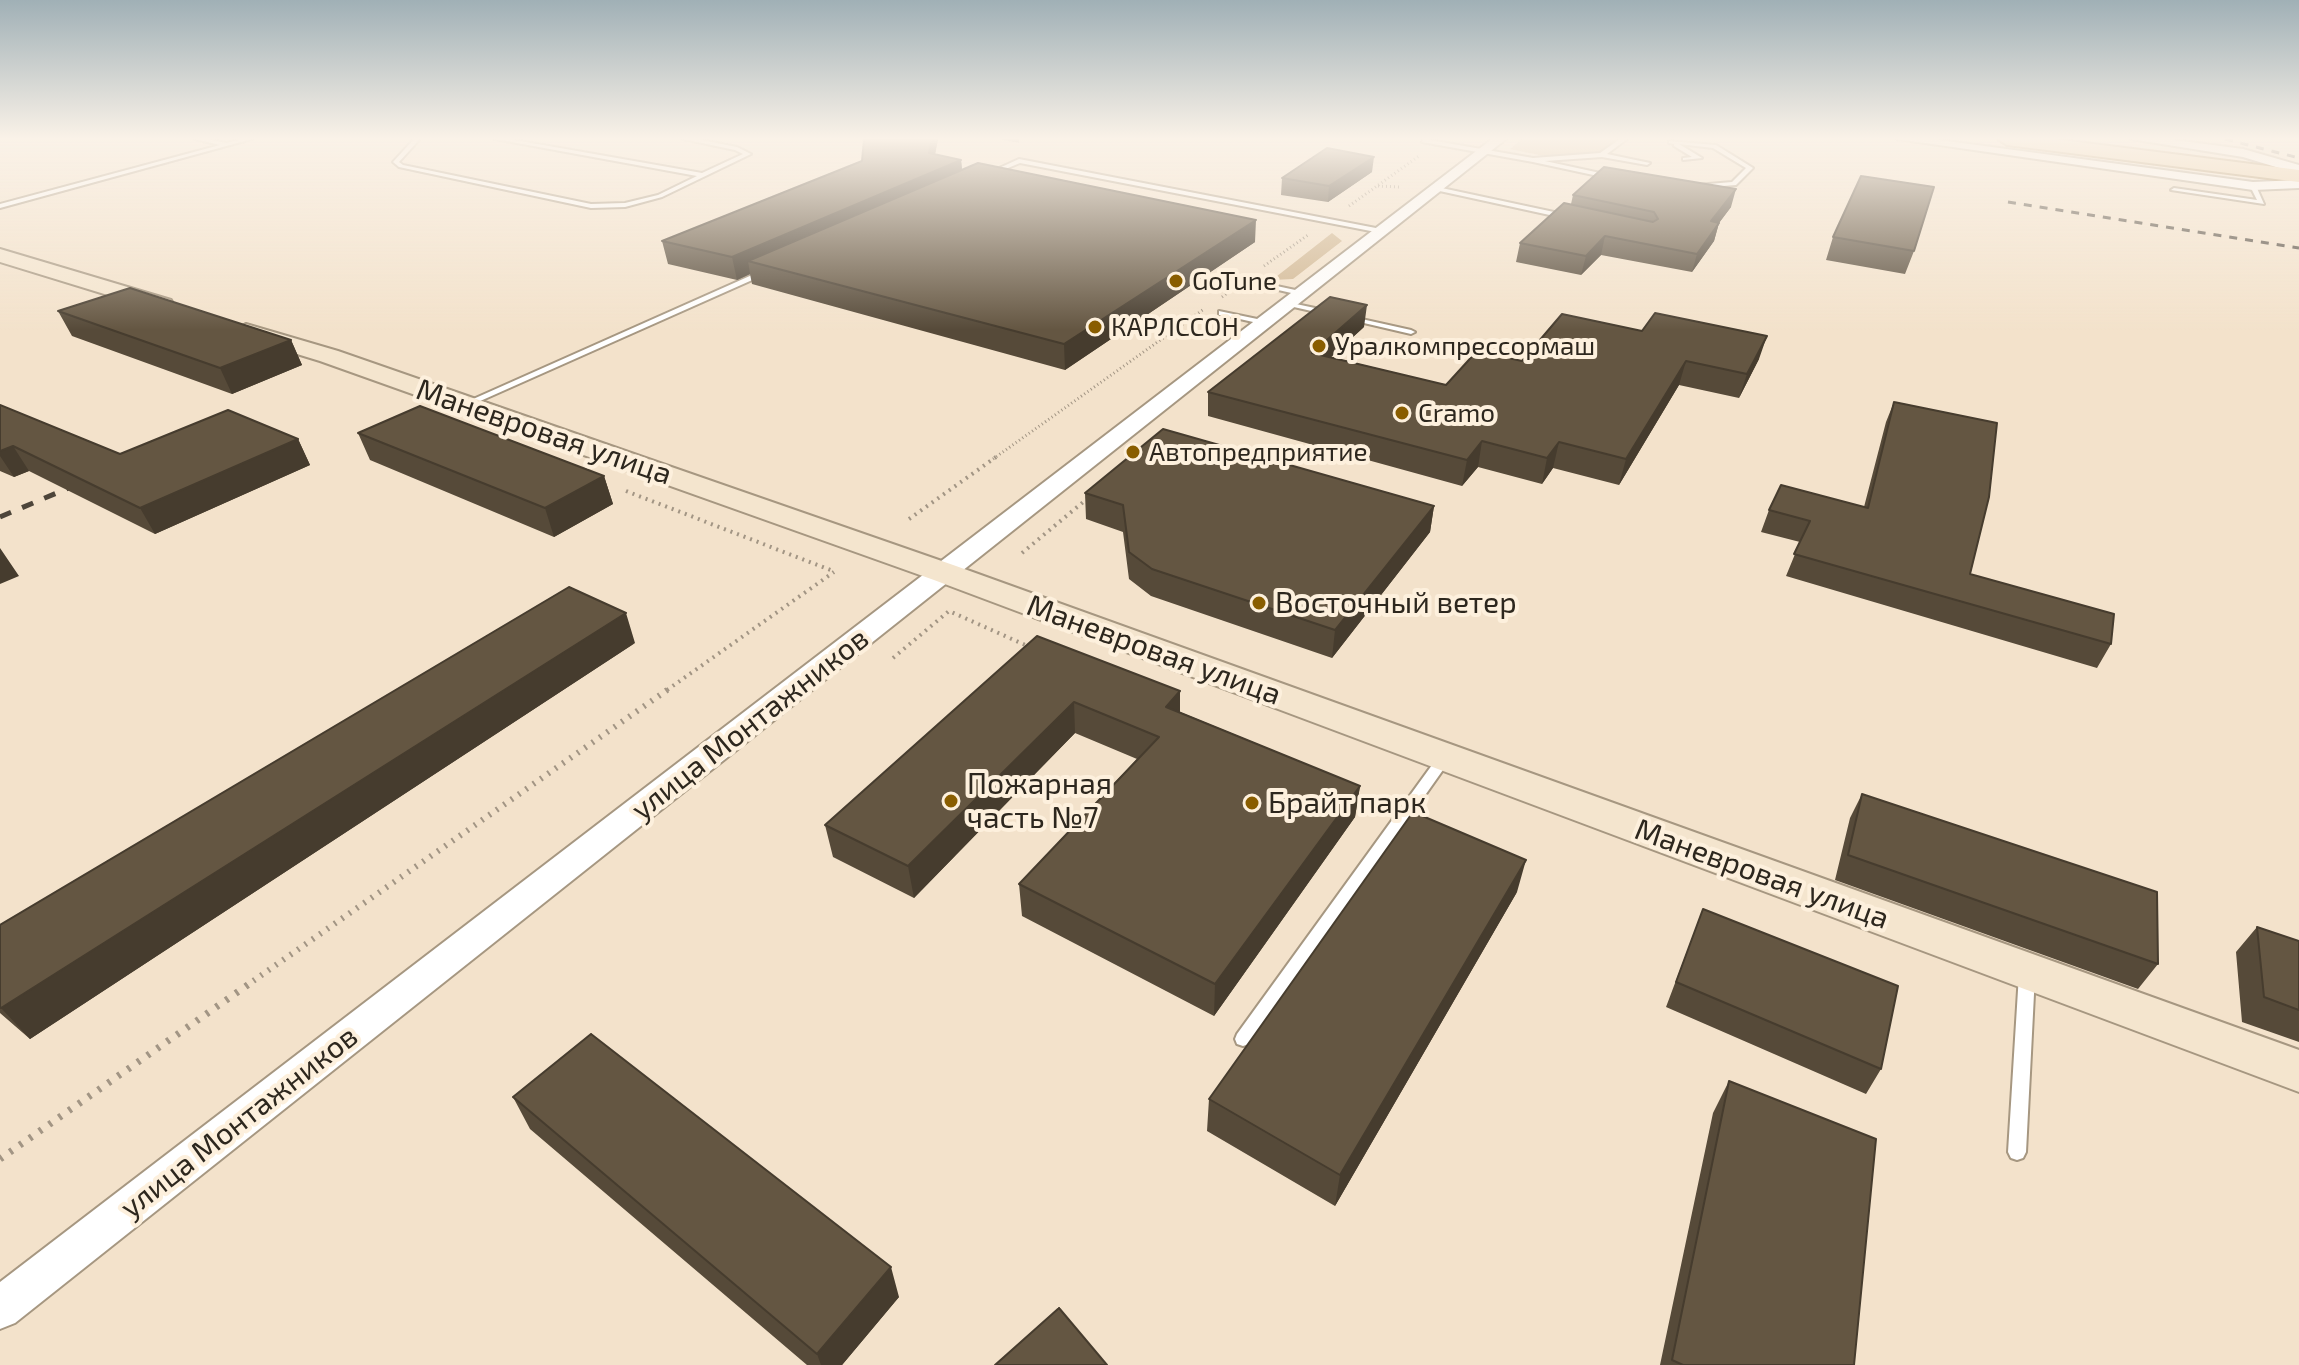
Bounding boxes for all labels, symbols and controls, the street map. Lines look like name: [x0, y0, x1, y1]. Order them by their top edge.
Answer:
place label: GoTune: [1192, 265, 1277, 297]
marker: GoTune: [1167, 272, 1185, 290]
place label: КАРЛССОН: [1111, 311, 1239, 343]
marker: КАРЛССОН: [1086, 318, 1104, 336]
place label: Уралкомпрессормаш: [1335, 330, 1595, 362]
marker: Уралкомпрессормаш: [1310, 337, 1328, 355]
street label: Маневровая улица: [412, 371, 676, 493]
place label: Cramo: [1418, 397, 1495, 429]
marker: Cramo: [1393, 404, 1411, 422]
place label: Автопредприятие: [1149, 436, 1368, 468]
marker: Автопредприятие: [1124, 443, 1142, 461]
place label: Восточный ветер: [1275, 585, 1517, 621]
street label: Маневровая улица: [1022, 587, 1286, 713]
marker: Восточный ветер: [1250, 594, 1268, 612]
street label: улица Монтажников: [624, 620, 876, 828]
place label: Пожарная часть №7: [967, 766, 1112, 836]
place label: Брайт парк: [1268, 785, 1426, 821]
marker: Пожарная часть №7: [942, 792, 960, 810]
marker: Брайт парк: [1243, 794, 1261, 812]
street label: Маневровая улица: [1630, 811, 1894, 937]
street label: улица Монтажников: [113, 1018, 365, 1226]

